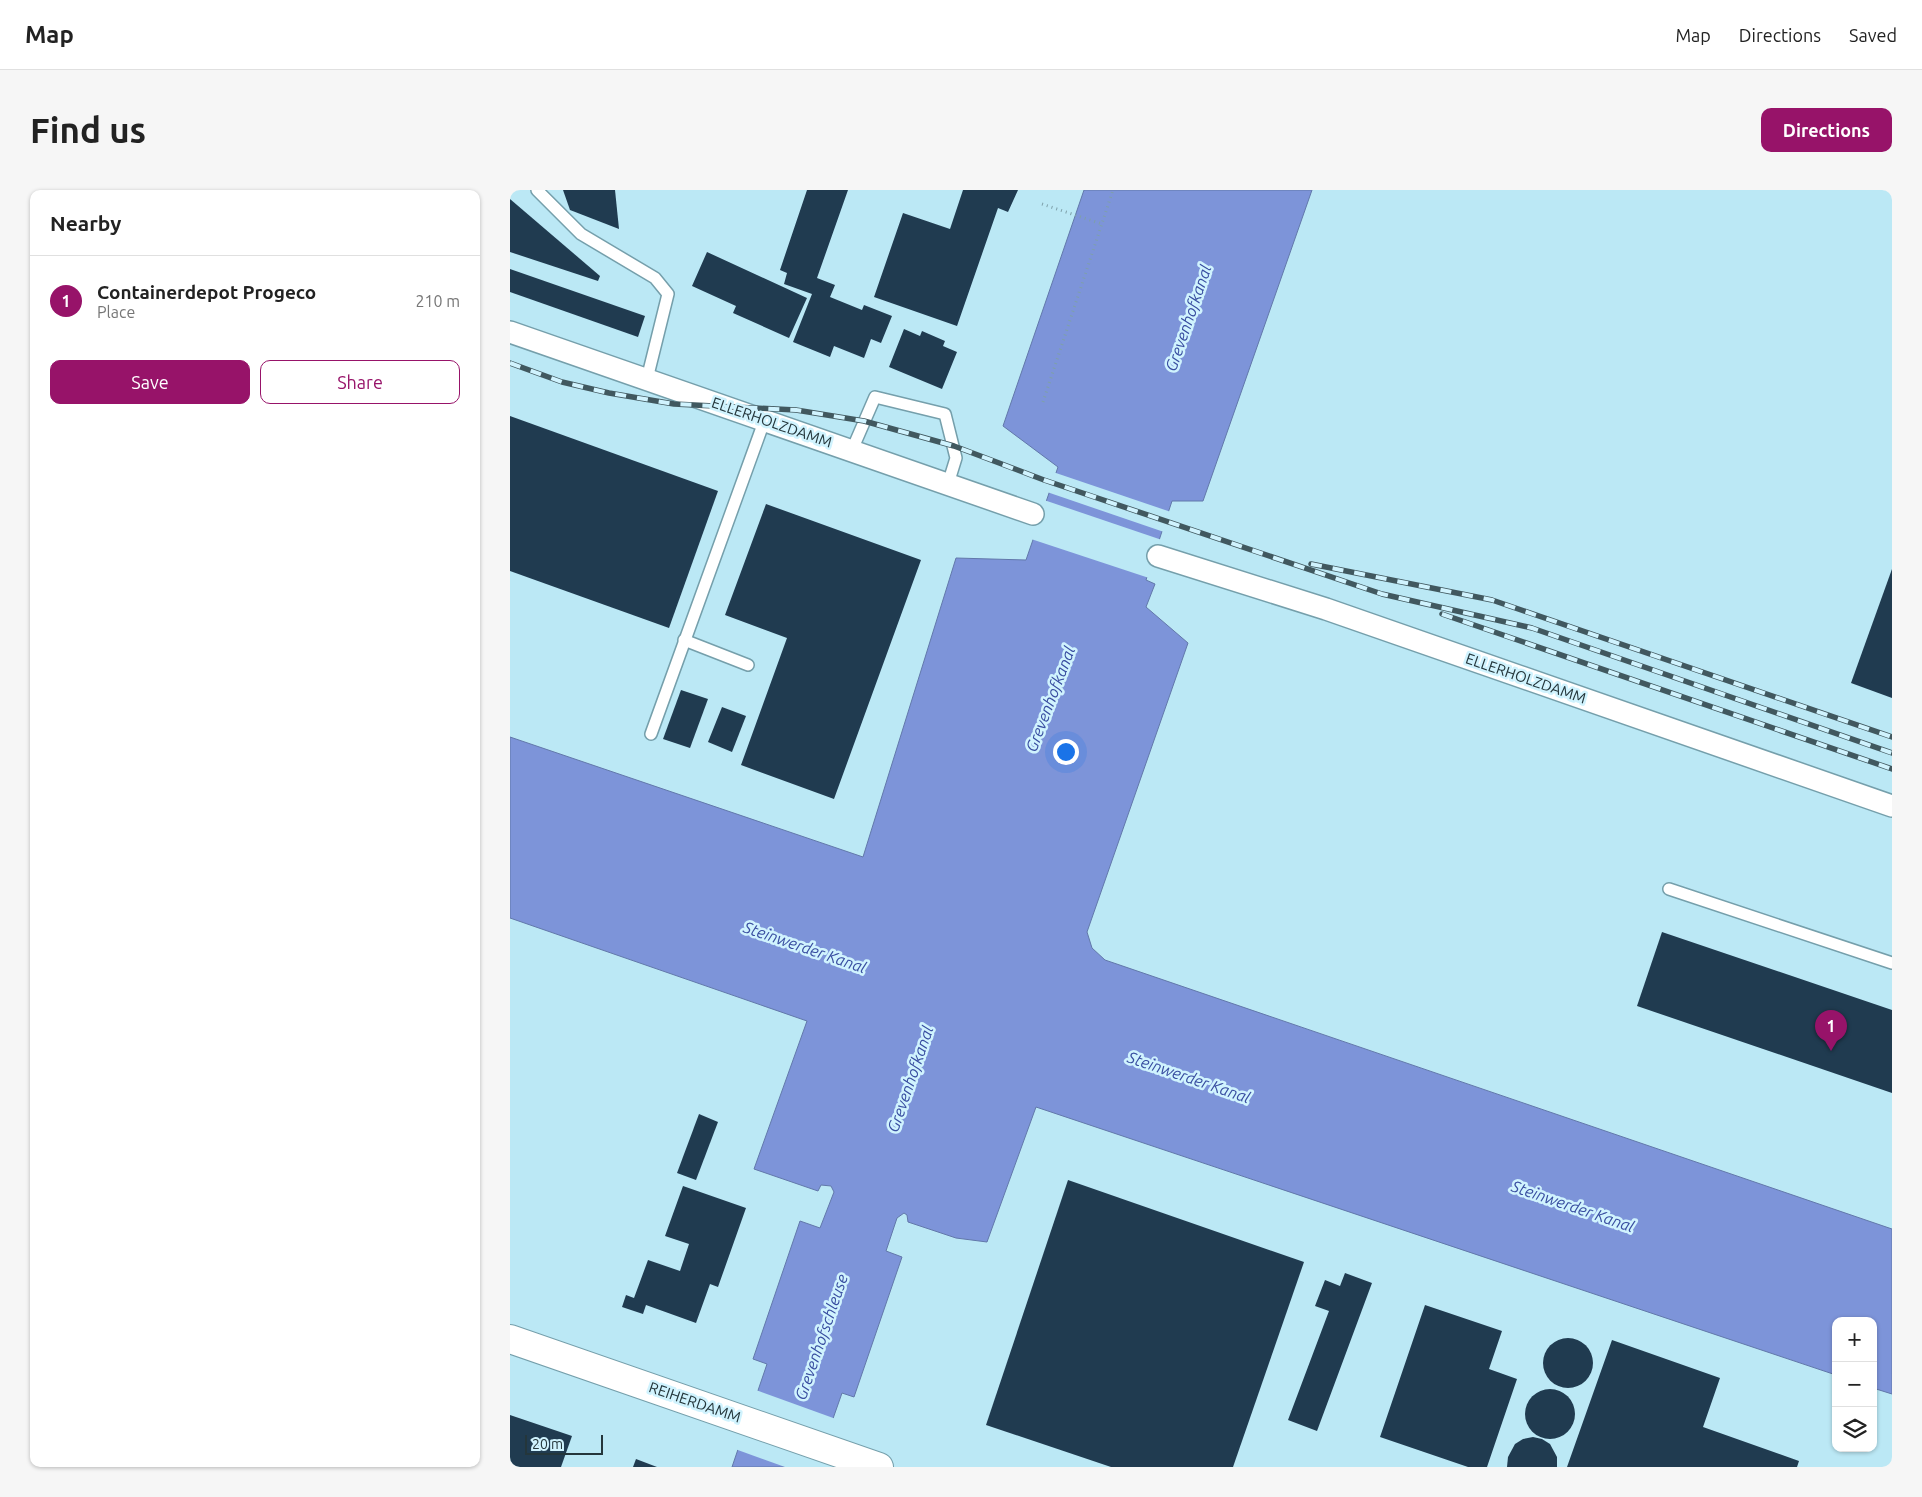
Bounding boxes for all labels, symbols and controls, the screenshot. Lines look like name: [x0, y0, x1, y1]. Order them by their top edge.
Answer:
text: Map: [25, 21, 74, 48]
text: Map: [1675, 25, 1711, 45]
text: Directions: [1739, 25, 1821, 45]
text: Saved: [1849, 25, 1897, 45]
button: Directions: [1761, 108, 1892, 152]
text: Find us: [30, 110, 146, 150]
text: Nearby: [50, 211, 121, 235]
water label: Grevenhofkanal: [1161, 262, 1215, 374]
text: Containerdepot Progeco: [97, 281, 316, 303]
text: 1: [61, 292, 71, 310]
text: 210 m: [415, 292, 460, 310]
text: Place: [97, 303, 135, 321]
button: Save: [50, 360, 250, 404]
button: Share: [260, 360, 460, 404]
street label: ELLERHOLZDAMM: [710, 393, 834, 451]
water label: Grevenhofkanal: [1022, 643, 1079, 754]
street label: ELLERHOLZDAMM: [1464, 649, 1588, 707]
your location: [1053, 739, 1079, 765]
water label: Steinwerder Kanal: [740, 917, 869, 977]
pin: 1: [1815, 1010, 1847, 1051]
water label: Grevenhofkanal: [883, 1023, 937, 1135]
water label: Steinwerder Kanal: [1124, 1047, 1253, 1107]
water label: Steinwerder Kanal: [1508, 1176, 1637, 1236]
water label: Grevenhofschleuse: [791, 1272, 851, 1402]
map controls: [1832, 1317, 1877, 1452]
button: +: [1832, 1317, 1877, 1362]
button: −: [1832, 1362, 1877, 1407]
street label: REIHERDAMM: [647, 1378, 743, 1426]
button: layers: [1832, 1407, 1877, 1452]
scale bar: [525, 1432, 602, 1455]
text: 20 m: [532, 1436, 563, 1452]

